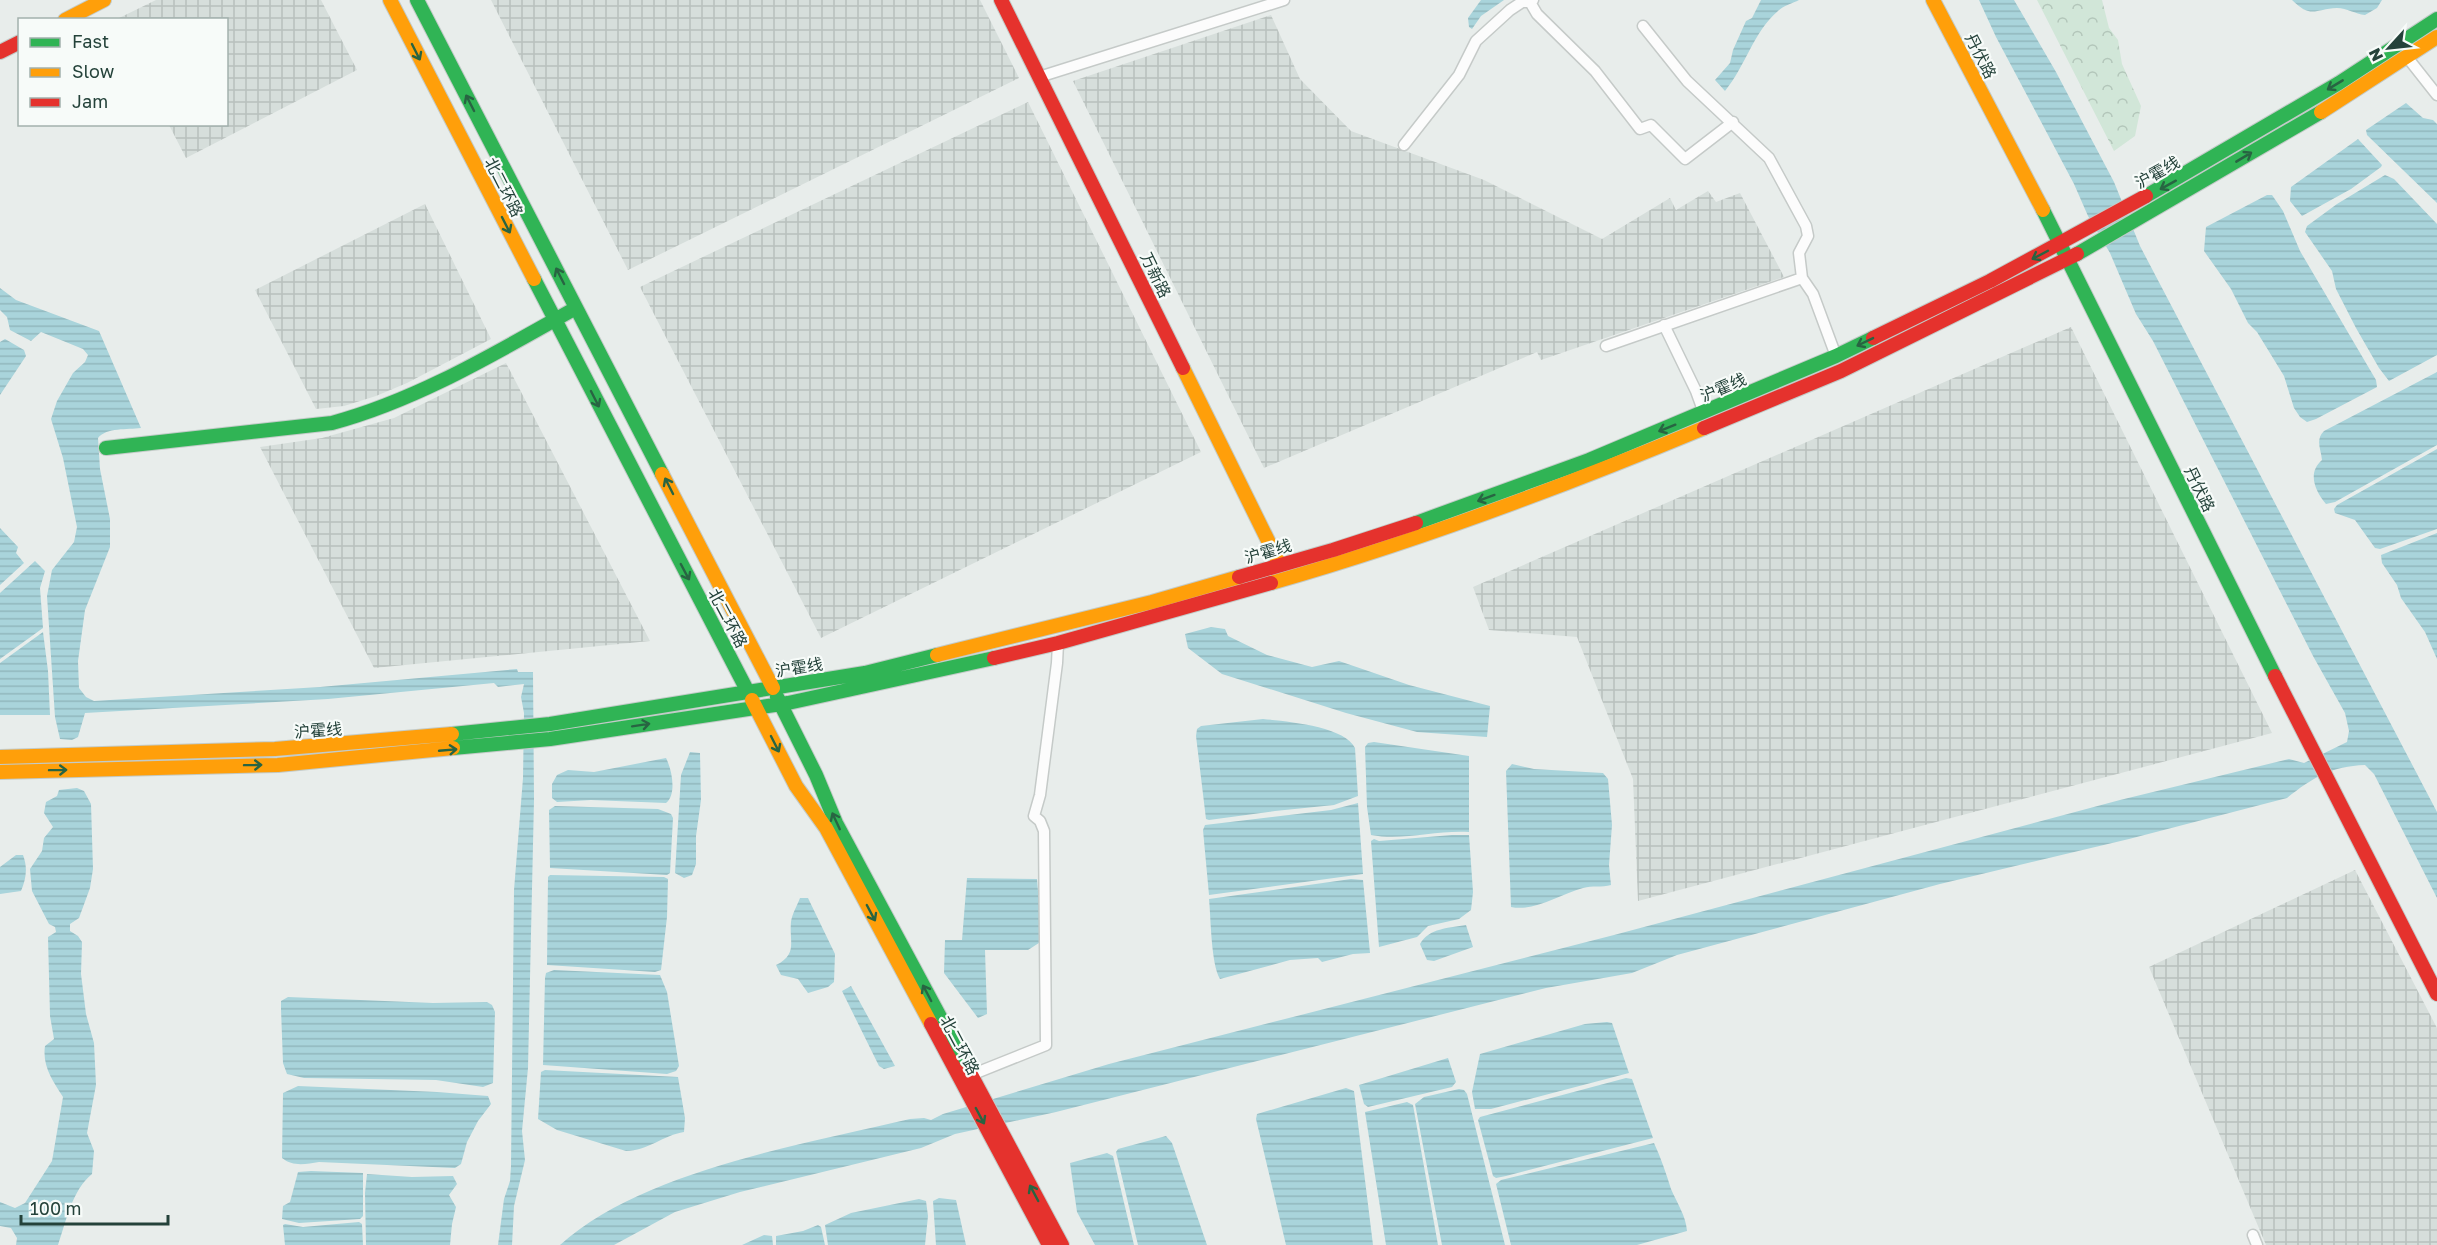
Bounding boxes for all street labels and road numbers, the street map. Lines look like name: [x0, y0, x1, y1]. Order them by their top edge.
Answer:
street label: 丹伏路: [1961, 30, 2001, 82]
street label: 沪霍线: [2131, 152, 2183, 192]
street label: 北二环路: [481, 154, 527, 220]
street label: 万新路: [1136, 249, 1176, 301]
street label: 沪霍线: [1697, 368, 1749, 406]
street label: 丹伏路: [2180, 463, 2220, 515]
street label: 沪霍线: [1242, 535, 1294, 567]
street label: 北二环路: [704, 585, 752, 651]
street label: 沪霍线: [774, 653, 824, 681]
street label: 沪霍线: [293, 718, 343, 742]
street label: 北二环路: [936, 1012, 984, 1078]

